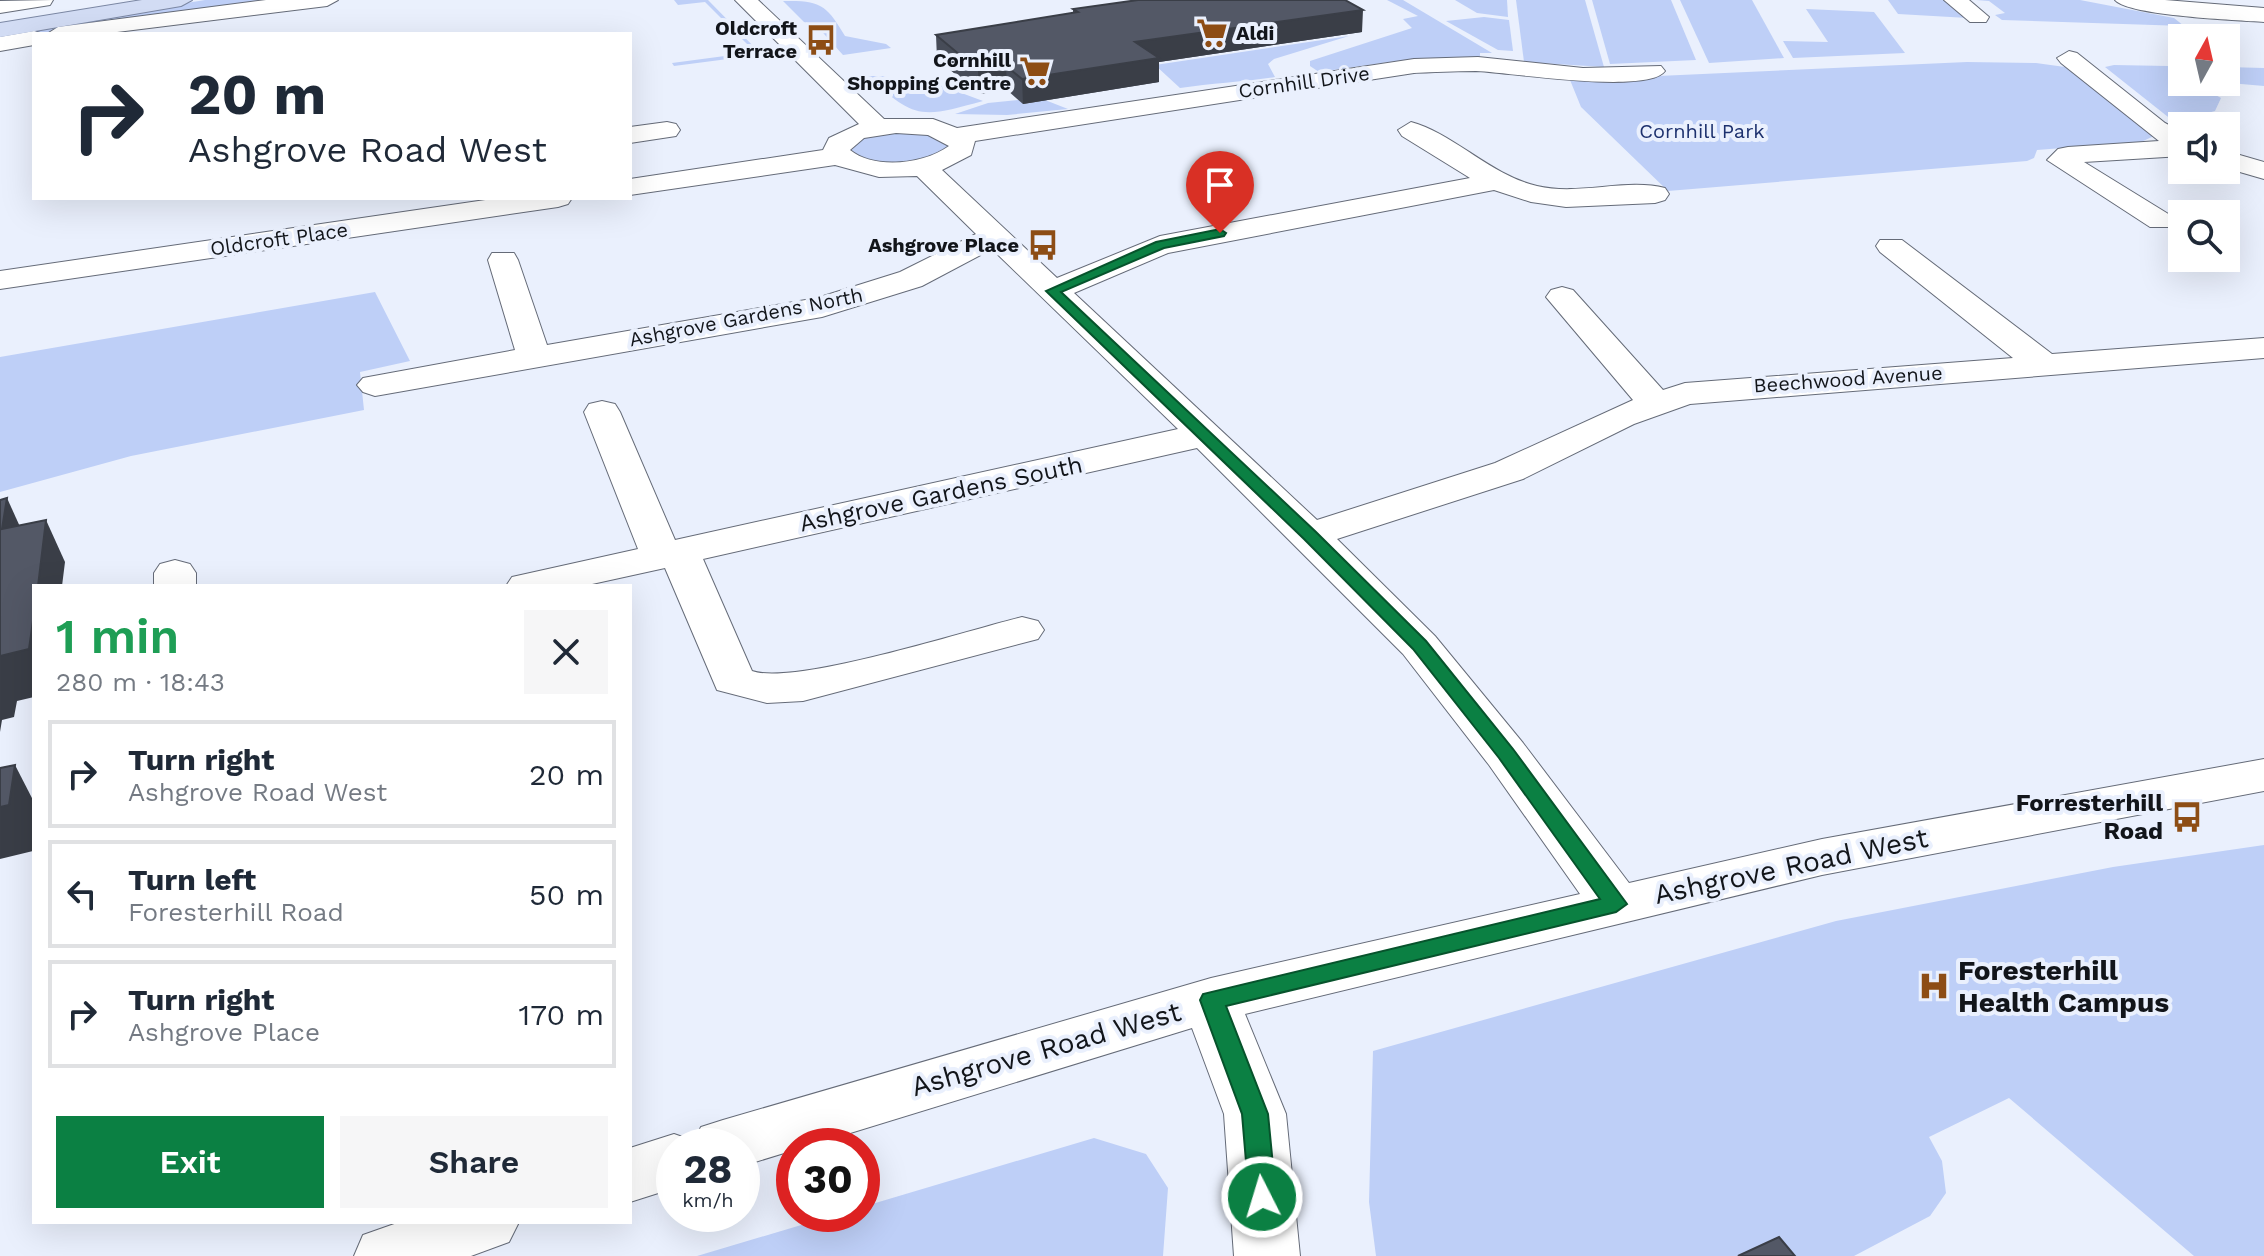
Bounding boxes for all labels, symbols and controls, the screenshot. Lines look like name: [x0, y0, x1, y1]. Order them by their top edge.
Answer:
place label: Oldcroft Terrace: [715, 16, 797, 63]
supermarket icon: Aldi: [1195, 16, 1229, 50]
place label: Aldi: [1236, 21, 1274, 45]
bus stop icon: Oldcroft Terrace: [804, 23, 838, 57]
north arrow: [2168, 24, 2240, 96]
map controls: [2168, 24, 2240, 272]
place label: Cornhill Shopping Centre: [847, 48, 1011, 95]
supermarket icon: Cornhill Shopping Centre: [1018, 54, 1052, 88]
street label: Cornhill Drive: [1237, 61, 1371, 103]
text: 20 m: [188, 62, 326, 128]
icon: right: [56, 64, 160, 168]
button: sound: [2168, 112, 2240, 184]
park label: Cornhill Park: [1639, 119, 1765, 143]
text: Ashgrove Road West: [188, 129, 547, 171]
pin: [1186, 151, 1254, 233]
icon: arrive: [1198, 163, 1242, 207]
button: search: [2168, 200, 2240, 272]
street label: Oldcroft Place: [209, 217, 349, 261]
bus stop icon: Ashgrove Place: [1026, 228, 1060, 262]
place label: Ashgrove Place: [868, 233, 1019, 257]
street label: Ashgrove Gardens North: [627, 283, 865, 351]
street label: Beechwood Avenue: [1753, 360, 1943, 398]
street label: Ashgrove Gardens South: [797, 450, 1085, 538]
text: 1 min: [56, 608, 179, 665]
button: close: [524, 610, 608, 694]
text: 280 m · 18:43: [56, 667, 225, 697]
text: Turn right: [128, 742, 274, 777]
icon: right: [60, 752, 104, 796]
text: 20 m: [529, 757, 604, 792]
text: Ashgrove Road West: [128, 777, 387, 807]
place label: Forresterhill Road: [2016, 789, 2163, 845]
bus stop icon: Forresterhill Road: [2170, 800, 2204, 834]
street label: Ashgrove Road West: [1651, 821, 1931, 911]
text: Turn left: [128, 862, 256, 897]
icon: left: [60, 872, 104, 916]
text: 50 m: [529, 877, 604, 912]
text: Foresterhill Road: [128, 897, 344, 927]
place label: Foresterhill Health Campus: [1958, 954, 2169, 1019]
hospital icon: Foresterhill Health Campus: [1917, 969, 1951, 1003]
text: Turn right: [128, 982, 274, 1017]
icon: right: [60, 992, 104, 1036]
street label: Ashgrove Road West: [907, 995, 1185, 1103]
text: 170 m: [519, 997, 604, 1032]
text: Ashgrove Place: [128, 1017, 320, 1047]
button: Exit: [56, 1116, 324, 1208]
button: Share: [340, 1116, 608, 1208]
speed limit sign: 30: [776, 1128, 880, 1232]
text: 28: [684, 1146, 732, 1193]
position arrow: [1220, 1155, 1304, 1239]
text: km/h: [682, 1188, 734, 1212]

